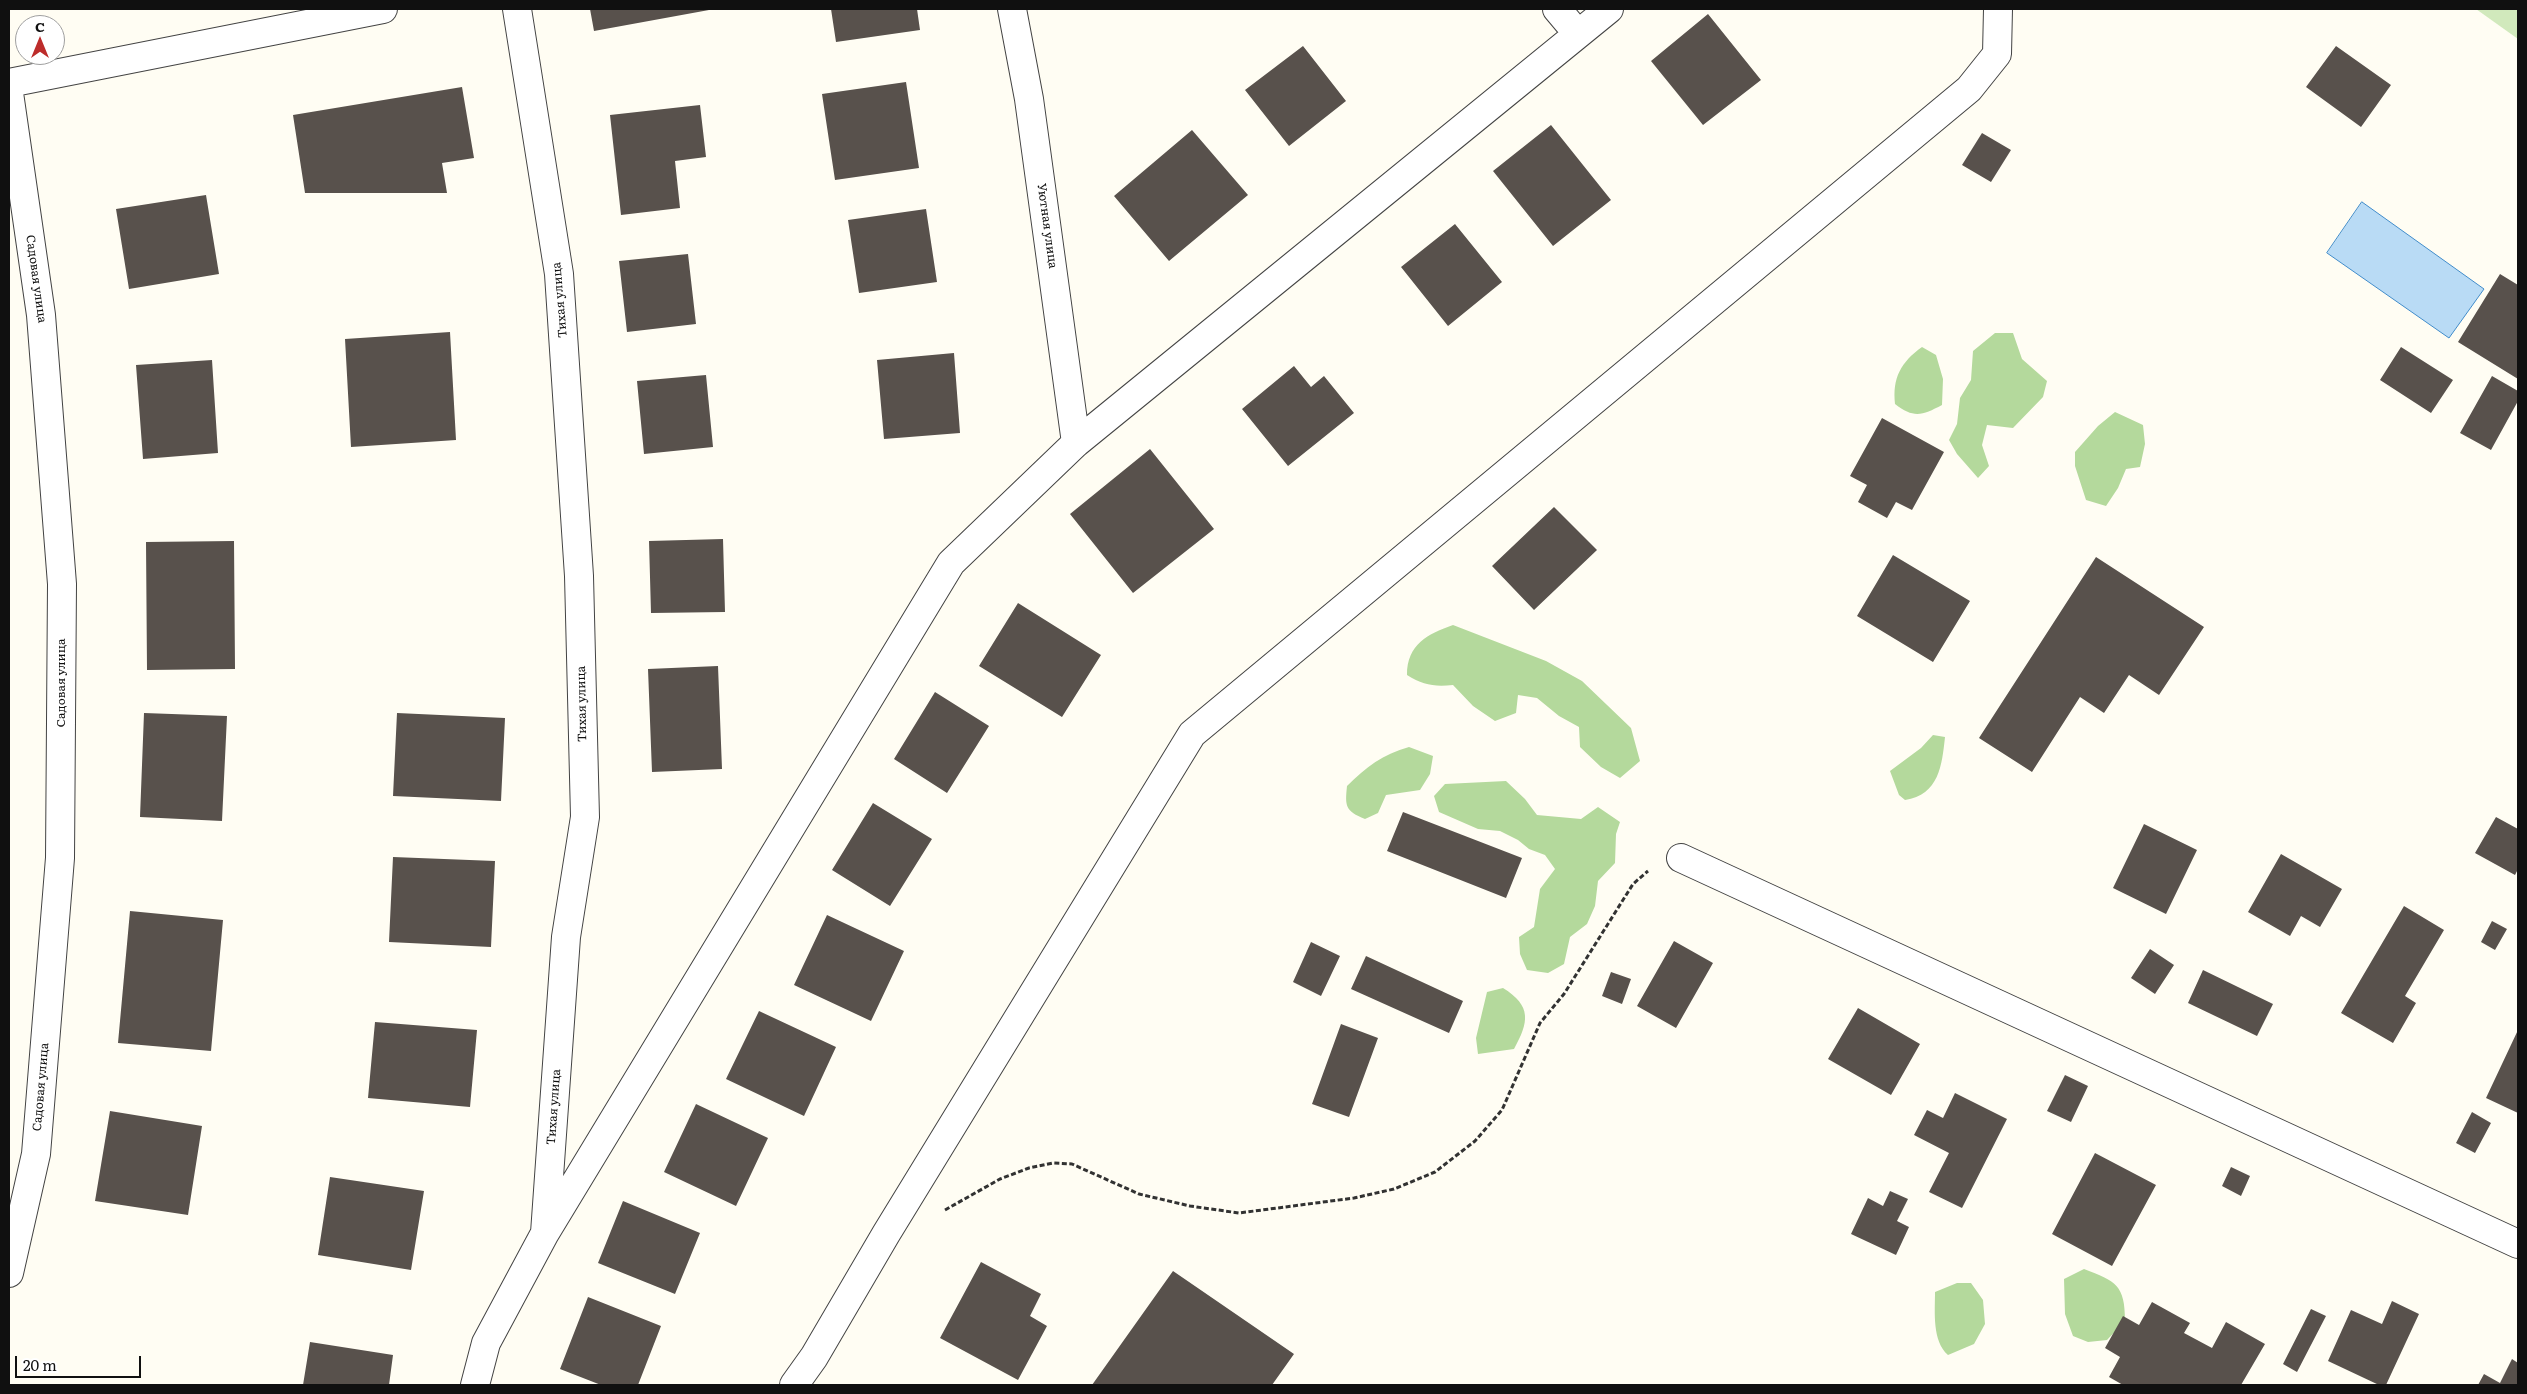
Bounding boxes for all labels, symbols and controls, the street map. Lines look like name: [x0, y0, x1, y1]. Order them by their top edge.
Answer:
north arrow: [15, 15, 65, 65]
text: С: [35, 16, 45, 36]
street label: Уютная улица: [1034, 183, 1060, 269]
street label: Садовая улица: [23, 234, 49, 324]
street label: Тихая улица: [550, 261, 570, 339]
street label: Садовая улица: [54, 639, 68, 727]
street label: Тихая улица: [574, 666, 590, 742]
street label: Садовая улица: [30, 1042, 52, 1132]
street label: Тихая улица: [544, 1069, 564, 1145]
scale bar: [18, 1346, 144, 1378]
text: 20 m: [23, 1353, 57, 1376]

